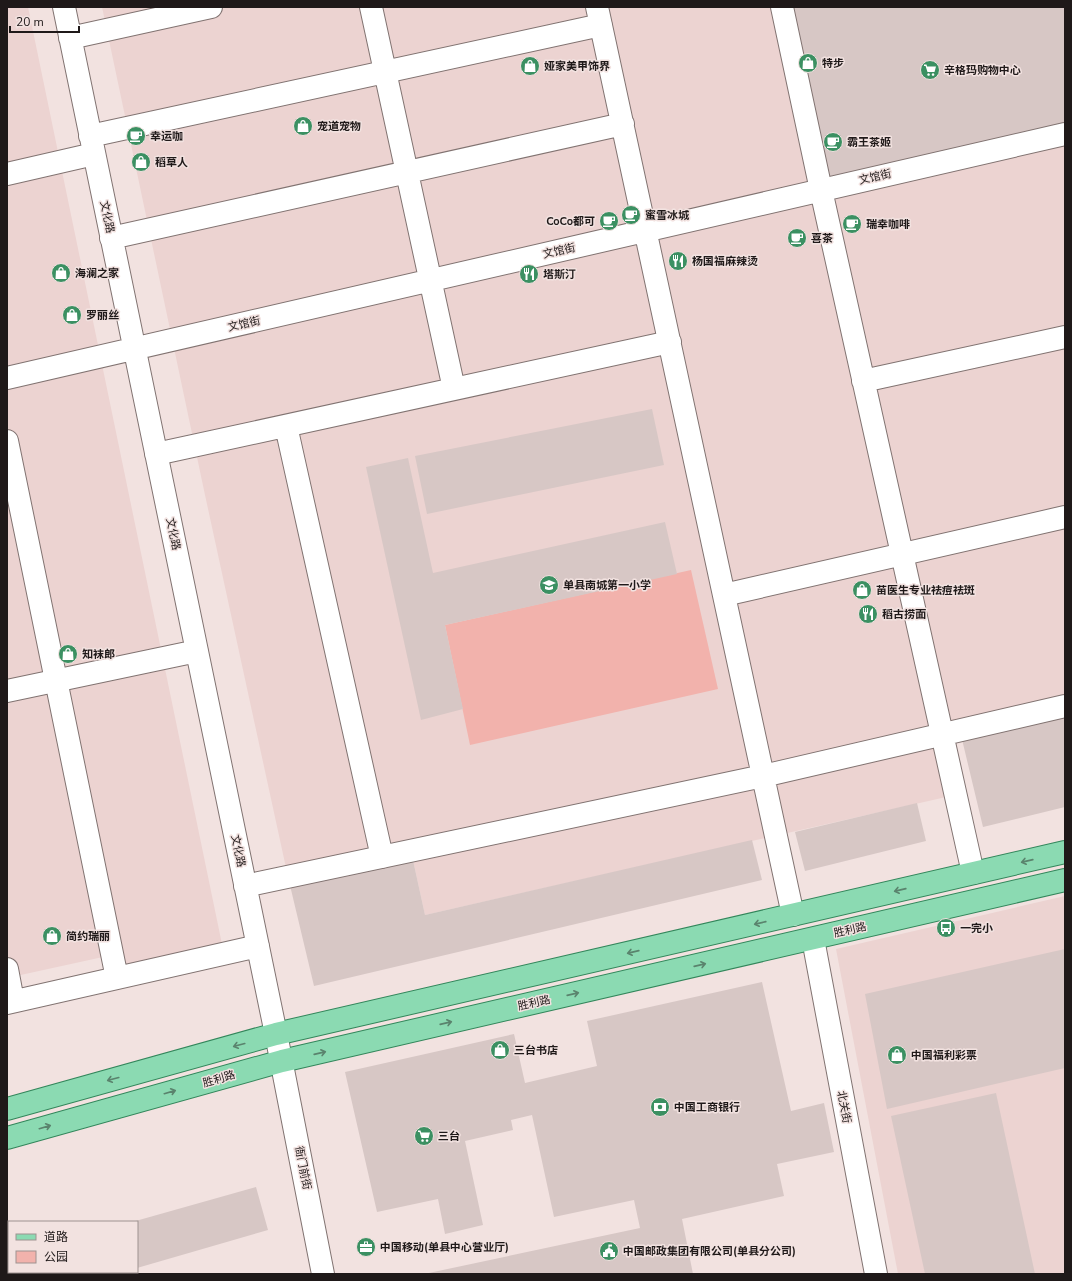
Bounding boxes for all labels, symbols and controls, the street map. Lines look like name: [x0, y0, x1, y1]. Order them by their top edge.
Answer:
scale bar: [10, 8, 79, 34]
text: 20 m: [16, 14, 44, 30]
shop icon: 特步: [797, 52, 819, 74]
shop icon: 娅家美甲饰界: [519, 55, 541, 77]
place label: 特步: [822, 56, 844, 71]
place label: 娅家美甲饰界: [544, 59, 610, 74]
supermarket icon: 辛格玛购物中心: [919, 59, 941, 81]
place label: 辛格玛购物中心: [944, 63, 1021, 78]
shop icon: 宠道宠物: [292, 115, 314, 137]
place label: 宠道宠物: [317, 119, 361, 134]
cafe icon: 幸运咖: [125, 125, 147, 147]
place label: 幸运咖: [150, 129, 183, 144]
cafe icon: 霸王茶姬: [822, 131, 844, 153]
place label: 霸王茶姬: [847, 135, 891, 150]
shop icon: 稻草人: [130, 151, 152, 173]
place label: 稻草人: [155, 155, 188, 170]
street label: 文馆街: [857, 166, 893, 188]
street label: 文化路: [96, 199, 118, 235]
cafe icon: 蜜雪冰城: [620, 204, 642, 226]
place label: 蜜雪冰城: [645, 208, 690, 223]
cafe icon: CoCo都可: [598, 210, 620, 232]
cafe icon: 瑞幸咖啡: [841, 213, 863, 235]
place label: CoCo都可: [546, 214, 595, 229]
place label: 瑞幸咖啡: [866, 217, 910, 232]
cafe icon: 喜茶: [786, 227, 808, 249]
place label: 喜茶: [811, 231, 833, 246]
street label: 文馆街: [541, 240, 577, 262]
restaurant icon: 杨国福麻辣烫: [667, 250, 689, 272]
place label: 杨国福麻辣烫: [692, 254, 758, 269]
shop icon: 海澜之家: [50, 262, 72, 284]
restaurant icon: 塔斯汀: [518, 263, 540, 285]
place label: 海澜之家: [75, 266, 119, 281]
place label: 塔斯汀: [543, 267, 576, 282]
shop icon: 罗丽丝: [61, 304, 83, 326]
place label: 罗丽丝: [86, 308, 119, 323]
street label: 文馆街: [226, 313, 262, 335]
street label: 文化路: [162, 516, 184, 552]
school or university icon: 单县南城第一小学: [538, 574, 560, 596]
place label: 单县南城第一小学: [563, 578, 651, 593]
shop icon: 苗医生专业祛痘祛斑: [851, 579, 873, 601]
place label: 苗医生专业祛痘祛斑: [876, 583, 975, 598]
restaurant icon: 稻古捞面: [857, 603, 879, 625]
place label: 稻古捞面: [882, 607, 926, 622]
shop icon: 知袜郎: [57, 643, 79, 665]
place label: 知袜郎: [82, 647, 115, 662]
street label: 文化路: [227, 833, 249, 869]
one-way arrow: [1021, 857, 1034, 865]
one-way arrow: [894, 887, 907, 895]
bus stop icon: 一完小: [935, 917, 957, 939]
one-way arrow: [754, 919, 767, 927]
street label: 胜利路: [832, 919, 868, 941]
place label: 一完小: [960, 921, 993, 936]
shop icon: 简约瑞丽: [41, 925, 63, 947]
place label: 简约瑞丽: [66, 929, 110, 944]
one-way arrow: [627, 949, 640, 956]
one-way arrow: [693, 961, 706, 969]
one-way arrow: [566, 990, 579, 998]
street label: 胜利路: [516, 992, 552, 1014]
one-way arrow: [440, 1019, 453, 1027]
shop icon: 三台书店: [489, 1039, 511, 1061]
one-way arrow: [232, 1042, 245, 1049]
place label: 三台书店: [514, 1043, 558, 1058]
shop icon: 中国福利彩票: [886, 1044, 908, 1066]
one-way arrow: [313, 1048, 326, 1056]
place label: 中国福利彩票: [911, 1048, 977, 1063]
street label: 胜利路: [201, 1067, 237, 1091]
one-way arrow: [107, 1076, 120, 1084]
one-way arrow: [163, 1088, 176, 1096]
street label: 北关街: [833, 1089, 855, 1125]
bank icon: 中国工商银行: [649, 1096, 671, 1118]
place label: 中国工商银行: [674, 1100, 740, 1115]
one-way arrow: [38, 1123, 51, 1130]
supermarket icon: 三台: [413, 1125, 435, 1147]
place label: 三台: [438, 1129, 460, 1144]
street label: 衙门前街: [291, 1145, 315, 1191]
legend: [8, 1221, 138, 1273]
text: 道路: [44, 1229, 68, 1245]
office icon: 中国移动(单县中心营业厅): [355, 1236, 377, 1258]
place label: 中国移动(单县中心营业厅): [380, 1240, 509, 1255]
public building icon: 中国邮政集团有限公司(单县分公司): [598, 1240, 620, 1262]
place label: 中国邮政集团有限公司(单县分公司): [623, 1244, 796, 1259]
text: 公园: [44, 1249, 68, 1265]

